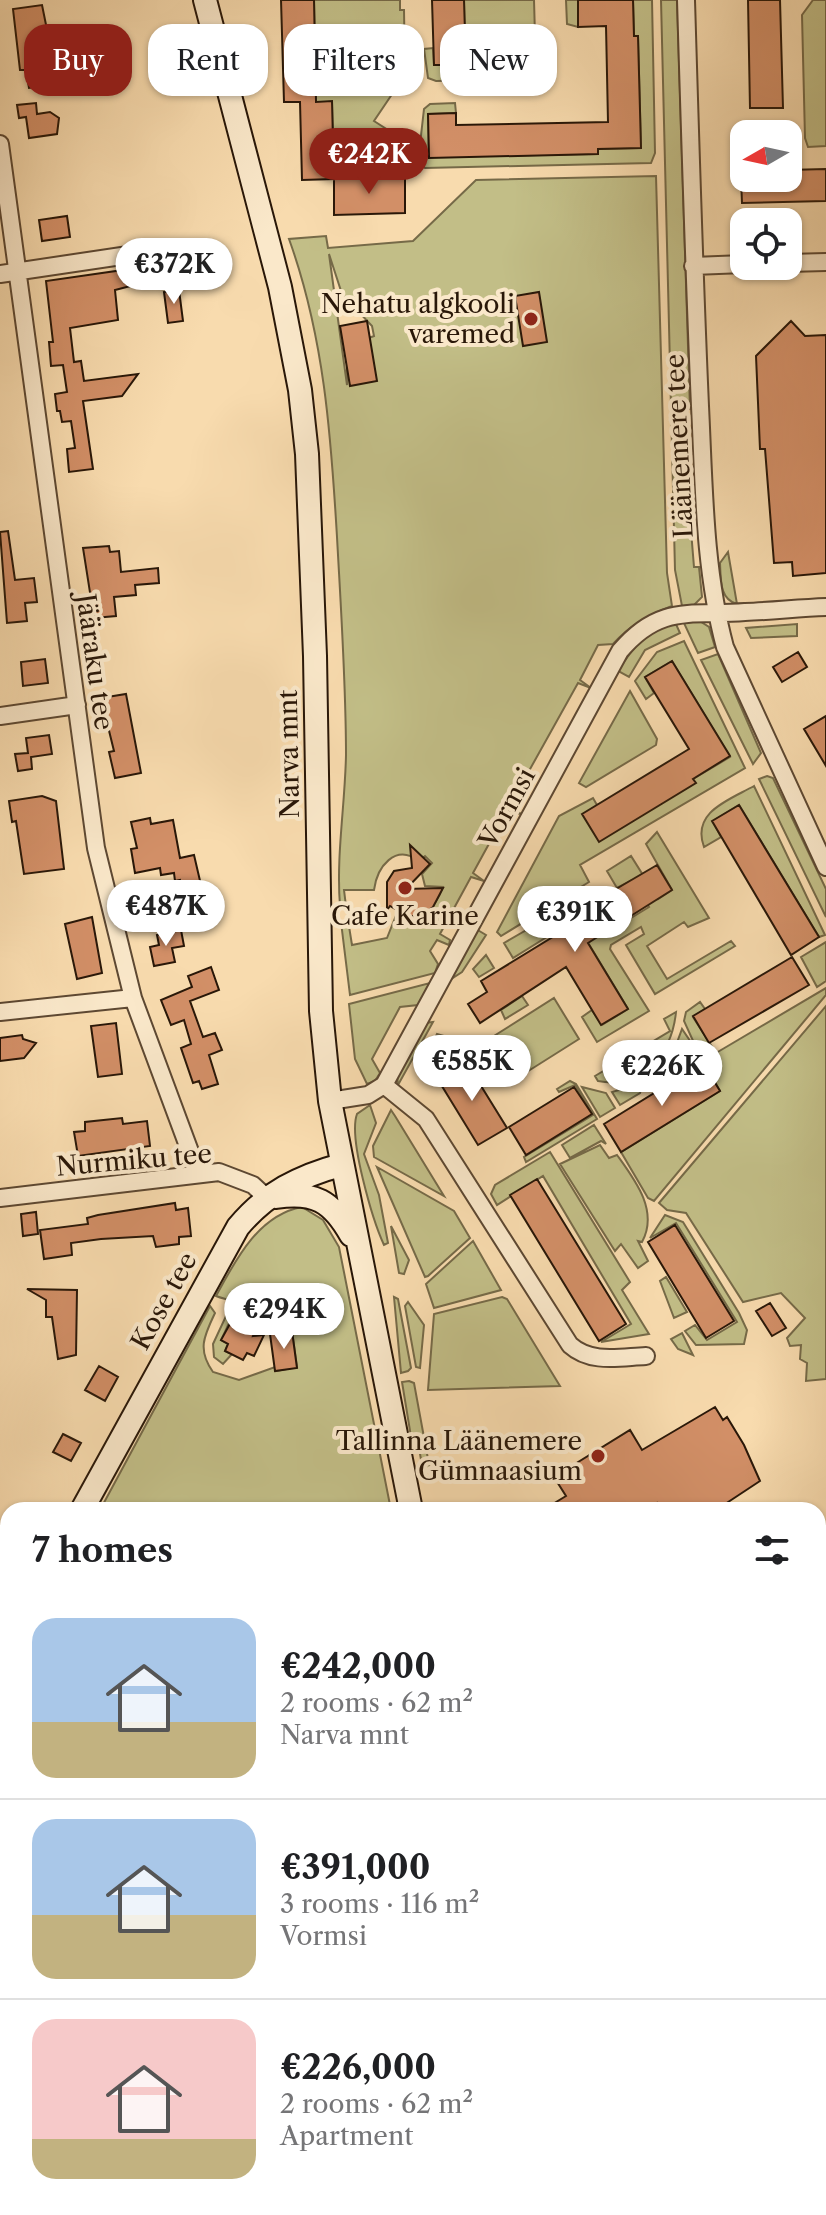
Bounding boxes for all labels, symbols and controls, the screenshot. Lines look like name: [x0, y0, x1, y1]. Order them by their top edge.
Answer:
chip: Buy: [24, 24, 132, 96]
chip: Rent: [148, 24, 268, 96]
chip: Filters: [284, 24, 424, 96]
chip: New: [440, 24, 557, 96]
north arrow: [730, 120, 802, 192]
map controls: [730, 120, 802, 280]
pin: €242K: [313, 128, 425, 196]
text: €242K: [327, 138, 411, 170]
button: locate: [730, 208, 802, 280]
pin: €372K: [118, 238, 230, 306]
text: €372K: [134, 248, 214, 280]
place label: Nehatu algkooli varemed: [321, 288, 515, 350]
marker: Nehatu algkooli varemed: [522, 310, 540, 328]
street label: Läänemere tee: [658, 353, 700, 539]
street label: Jääraku tee: [69, 588, 120, 732]
street label: Narva mnt: [272, 689, 306, 819]
street label: Vormsi: [471, 762, 542, 855]
marker: Cafe Karine: [396, 879, 414, 897]
pin: €487K: [110, 880, 222, 948]
pin: €391K: [519, 886, 631, 954]
text: €487K: [125, 890, 207, 922]
text: €391K: [535, 896, 615, 928]
place label: Cafe Karine: [331, 900, 479, 932]
pin: €585K: [416, 1035, 528, 1103]
pin: €226K: [606, 1040, 718, 1108]
text: €585K: [431, 1045, 513, 1077]
text: €226K: [620, 1050, 704, 1082]
street label: Nurmiku tee: [55, 1137, 213, 1183]
street label: Kose tee: [124, 1247, 204, 1355]
pin: €294K: [228, 1283, 340, 1351]
text: €294K: [242, 1293, 326, 1325]
place label: Tallinna Läänemere Gümnaasium: [336, 1425, 582, 1487]
marker: Tallinna Läänemere Gümnaasium: [589, 1447, 607, 1465]
icon: filters: [750, 1528, 794, 1572]
text: 7 homes: [32, 1529, 173, 1571]
text: €242,000: [280, 1645, 436, 1687]
icon: home: [96, 1650, 192, 1746]
text: 2 rooms · 62 m²: [280, 1687, 473, 1719]
text: Narva mnt: [280, 1719, 409, 1751]
text: €391,000: [280, 1846, 430, 1888]
icon: home: [96, 1851, 192, 1947]
text: 3 rooms · 116 m²: [280, 1888, 479, 1920]
text: Vormsi: [280, 1920, 367, 1952]
text: €226,000: [280, 2046, 436, 2088]
icon: home: [96, 2051, 192, 2147]
text: 2 rooms · 62 m²: [280, 2088, 473, 2120]
text: Apartment: [280, 2120, 413, 2152]

